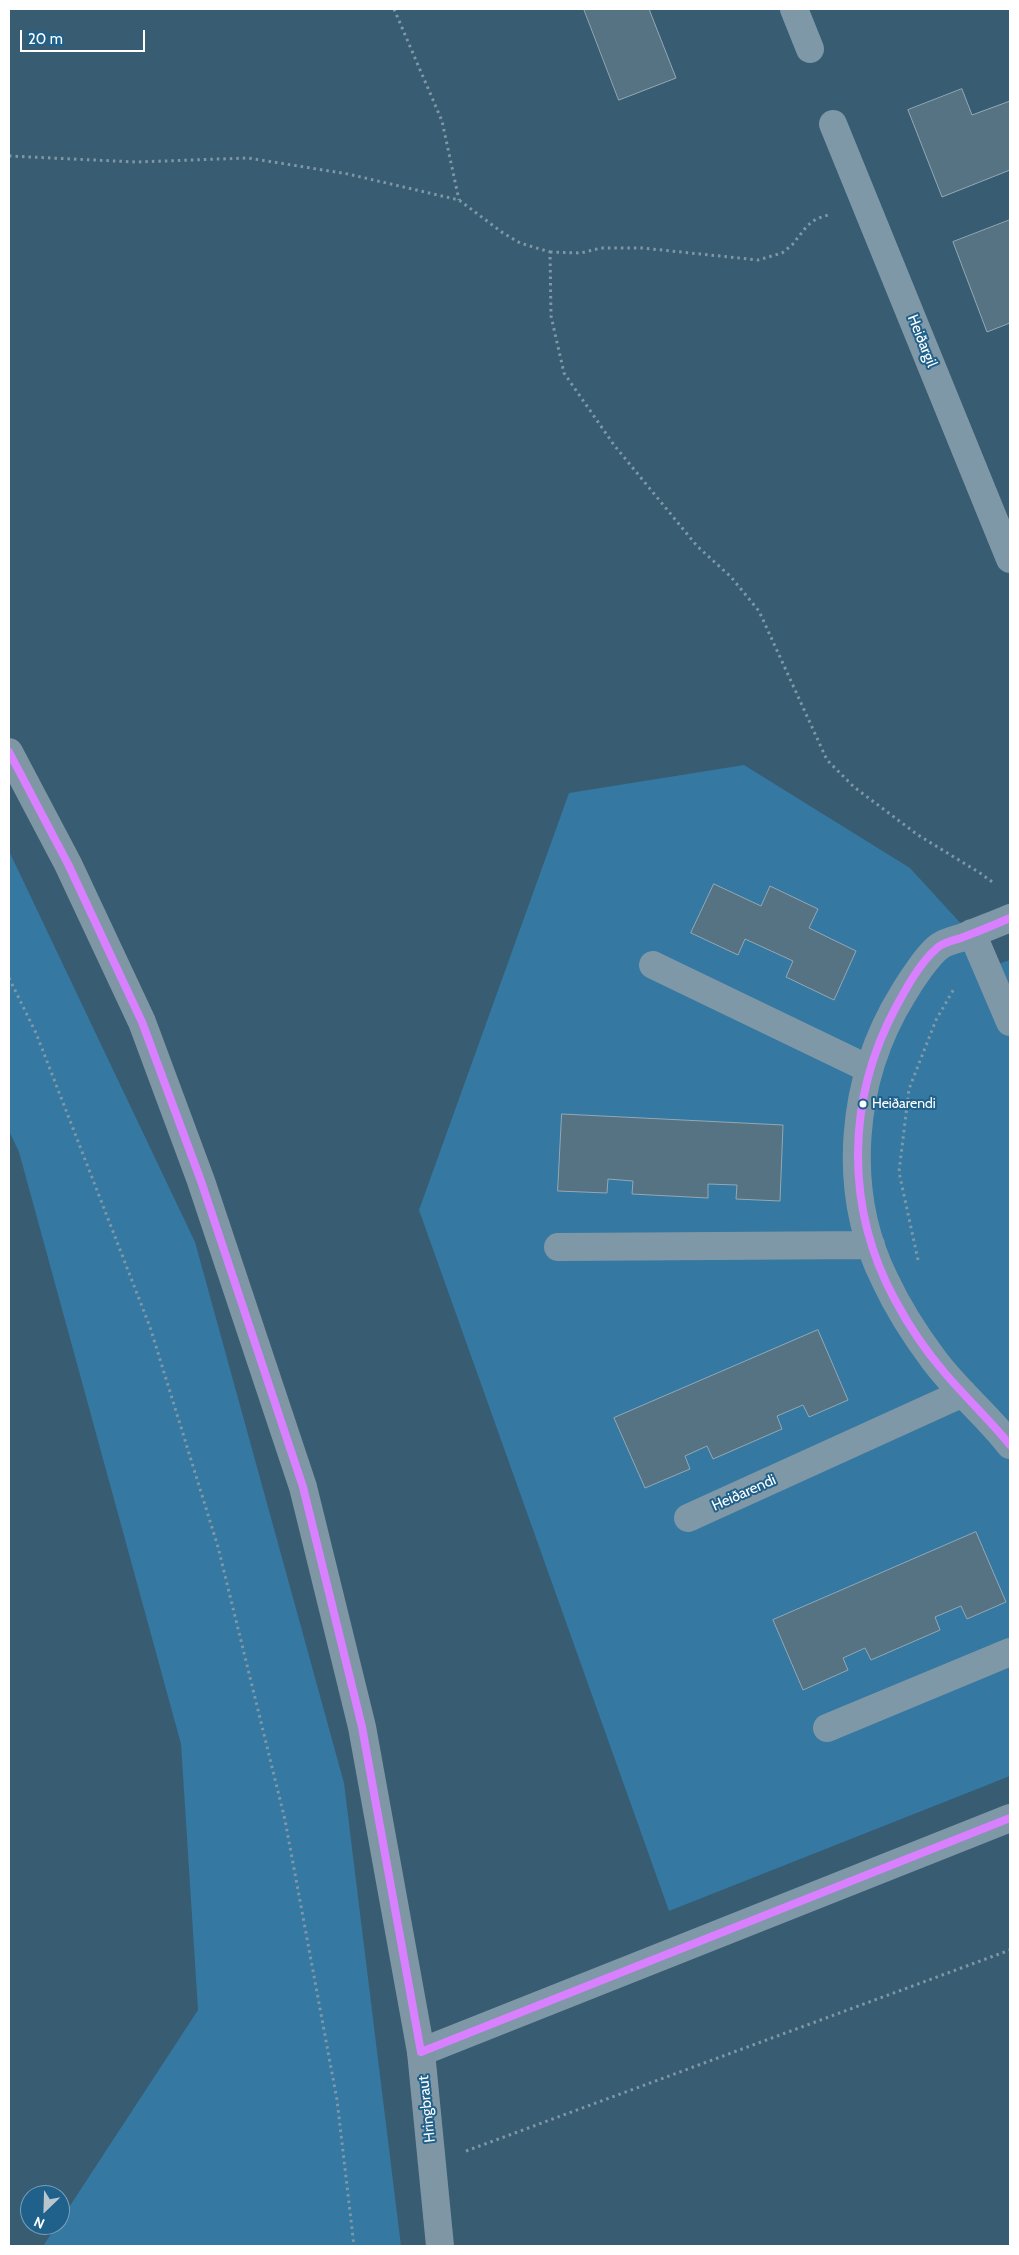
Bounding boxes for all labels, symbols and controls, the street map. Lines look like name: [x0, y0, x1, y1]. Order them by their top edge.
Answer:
scale bar: [22, 20, 148, 52]
text: 20 m: [28, 30, 63, 48]
street label: Heiðargil: [903, 312, 941, 370]
place label: Heiðarendi: [872, 1096, 936, 1112]
marker: Heiðarendi: [858, 1099, 868, 1109]
street label: Heiðarendi: [709, 1471, 779, 1515]
street label: Hringbraut: [415, 2075, 439, 2143]
north arrow: [20, 2185, 70, 2235]
text: N: [31, 2213, 47, 2233]

